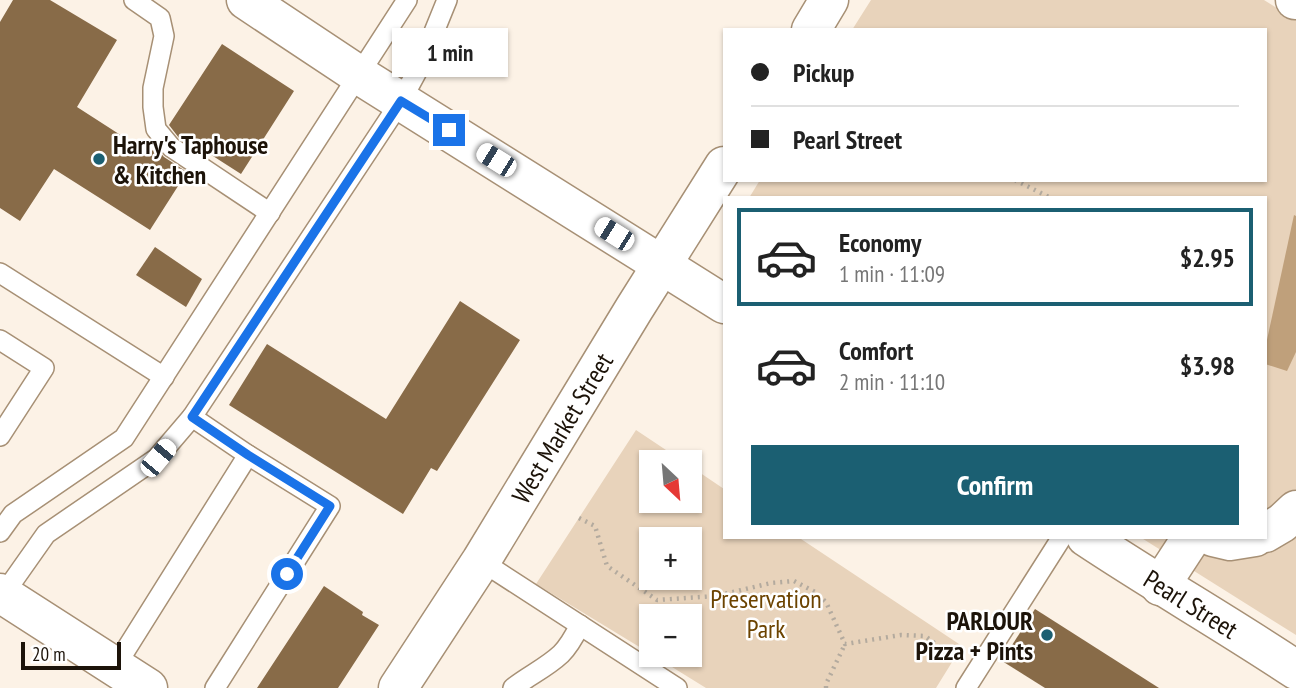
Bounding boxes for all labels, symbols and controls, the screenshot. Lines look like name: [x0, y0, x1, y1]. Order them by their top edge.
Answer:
callout: 1 min: [391, 29, 507, 78]
text: 1 min: [427, 38, 473, 67]
text: Pickup: [793, 56, 854, 89]
route end: [433, 114, 465, 146]
text: Pearl Street: [793, 123, 902, 156]
place label: Harry's Taphouse & Kitchen: [113, 128, 268, 191]
car: [473, 140, 520, 180]
marker: Harry's Taphouse & Kitchen: [91, 151, 107, 167]
car: [591, 214, 638, 254]
icon: car: [755, 226, 818, 289]
text: Economy: [839, 226, 921, 259]
text: $2.95: [1180, 241, 1235, 274]
text: 1 min · 11:09: [839, 259, 945, 288]
icon: car: [755, 334, 818, 397]
text: Comfort: [839, 334, 913, 367]
street label: West Market Street: [504, 347, 620, 509]
text: $3.98: [1180, 349, 1235, 382]
text: 2 min · 11:10: [839, 367, 945, 396]
car: [137, 435, 180, 481]
button: Confirm: [751, 445, 1239, 525]
north arrow: [639, 450, 702, 513]
map controls: [639, 450, 702, 667]
button: +: [639, 527, 702, 590]
route start: [271, 558, 303, 590]
street label: Pearl Street: [1138, 562, 1244, 646]
park label: Preservation Park: [710, 582, 822, 645]
button: −: [639, 604, 702, 667]
place label: PARLOUR Pizza + Pints: [915, 604, 1033, 667]
marker: PARLOUR Pizza + Pints: [1039, 627, 1055, 643]
scale bar: [21, 639, 121, 671]
text: 20 m: [32, 642, 66, 666]

